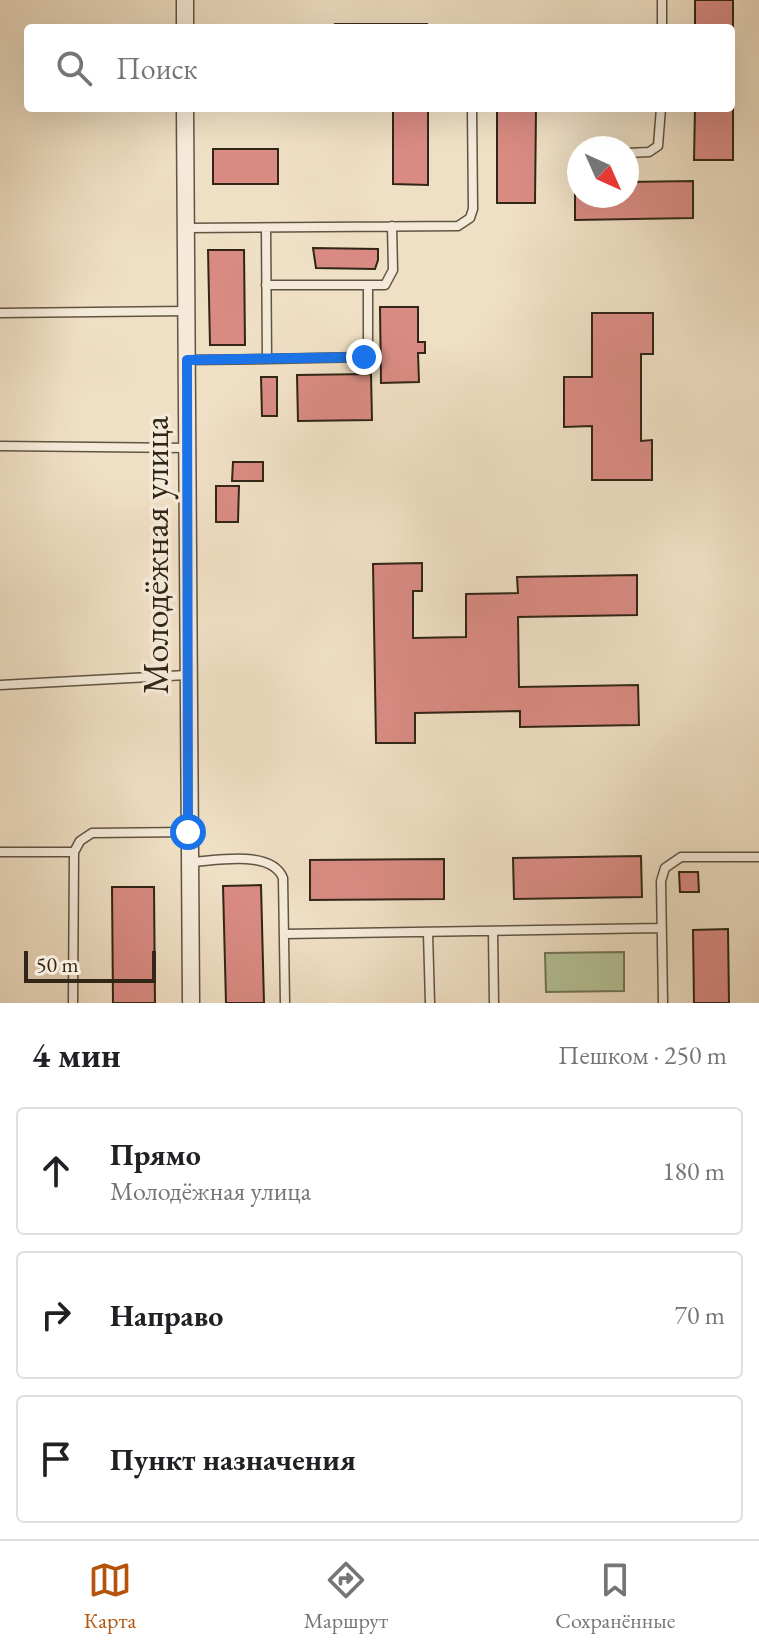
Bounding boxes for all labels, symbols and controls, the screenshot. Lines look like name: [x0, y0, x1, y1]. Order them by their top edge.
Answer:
search box: [24, 24, 735, 112]
icon: search: [52, 46, 96, 90]
text: Поиск: [116, 49, 198, 88]
north arrow: [567, 136, 639, 208]
route end: [346, 339, 382, 375]
street label: Молодёжная улица: [132, 415, 179, 694]
route start: [170, 814, 206, 850]
scale bar: [24, 947, 156, 983]
text: 50 m: [36, 950, 79, 979]
text: 4 мин: [32, 1033, 121, 1077]
text: Пешком · 250 m: [558, 1038, 727, 1072]
text: Прямо: [110, 1135, 201, 1174]
icon: ahead: [34, 1149, 78, 1193]
text: 180 m: [662, 1154, 725, 1188]
text: Молодёжная улица: [110, 1174, 311, 1208]
icon: right: [34, 1293, 78, 1337]
text: Направо: [110, 1296, 223, 1335]
text: 70 m: [675, 1298, 725, 1332]
icon: arrive: [34, 1437, 78, 1481]
text: Пункт назначения: [110, 1440, 356, 1479]
tab: Карта: [84, 1558, 136, 1635]
tab: Маршрут: [304, 1558, 388, 1635]
tab: Сохранённые: [555, 1558, 675, 1635]

